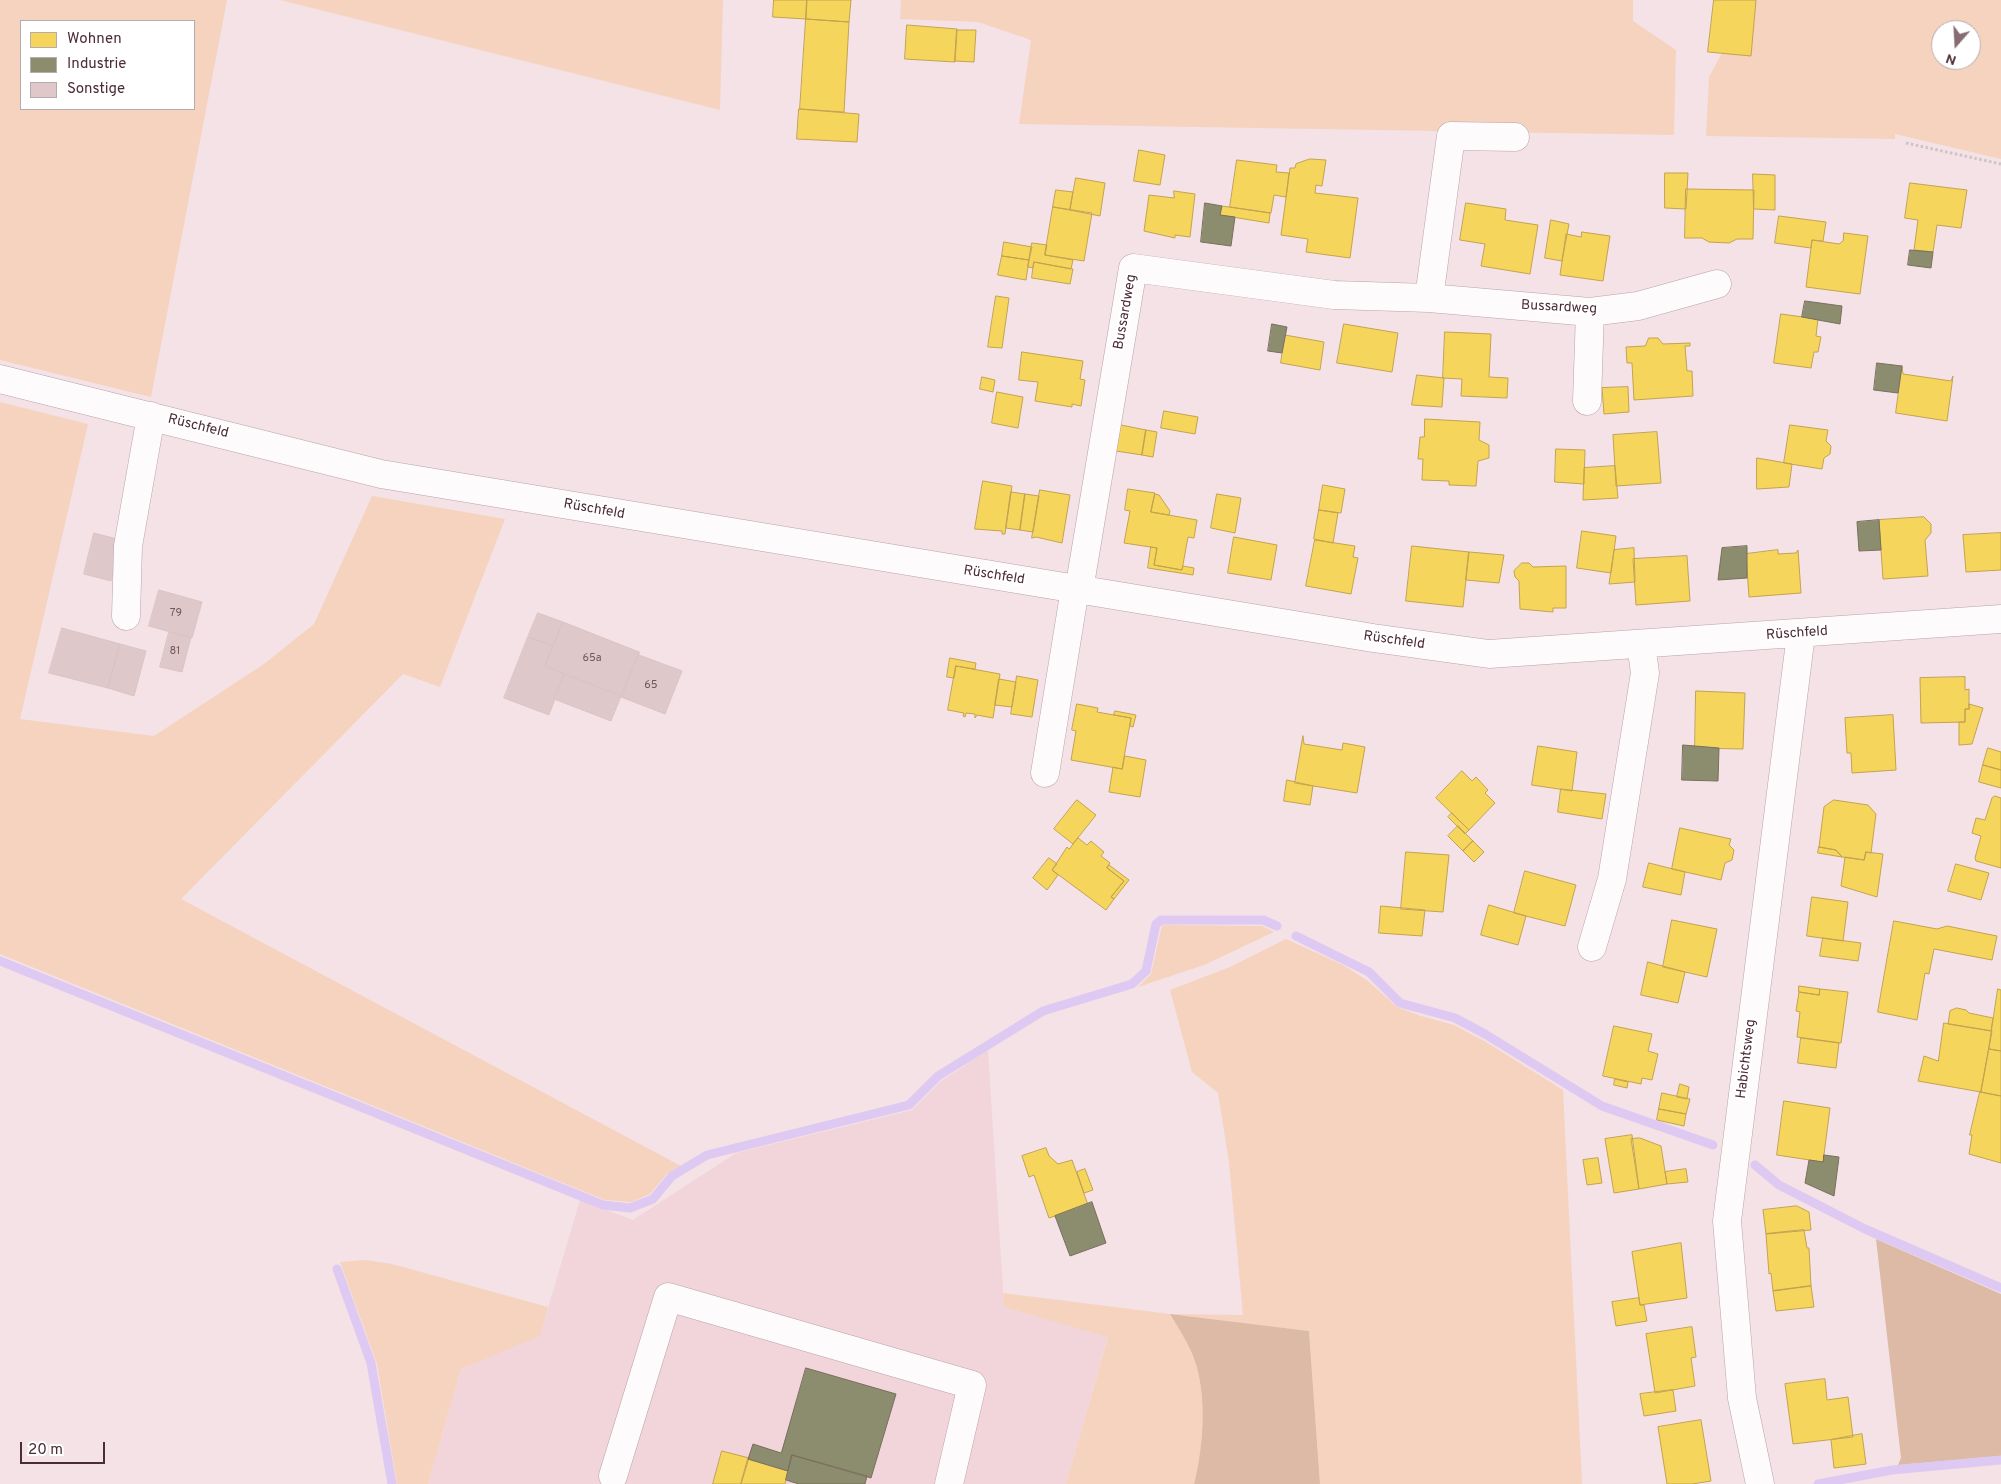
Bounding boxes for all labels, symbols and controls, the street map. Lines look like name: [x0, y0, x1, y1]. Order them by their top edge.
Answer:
legend: [20, 20, 195, 110]
north arrow: [1931, 20, 1981, 70]
text: Wohnen: [67, 30, 122, 49]
text: N: [1944, 49, 1959, 68]
text: Industrie: [67, 55, 126, 74]
text: Sonstige: [67, 80, 125, 99]
street label: Bussardweg: [1111, 273, 1141, 351]
street label: Bussardweg: [1521, 298, 1597, 318]
street label: Rüschfeld: [166, 411, 230, 443]
street label: Rüschfeld: [562, 496, 626, 524]
street label: Rüschfeld: [962, 563, 1026, 589]
house number: 79: [170, 607, 182, 621]
street label: Rüschfeld: [1766, 623, 1828, 645]
street label: Rüschfeld: [1362, 628, 1426, 654]
house number: 81: [170, 645, 180, 659]
house number: 65a: [582, 652, 602, 666]
house number: 65: [644, 679, 658, 693]
street label: Habichtsweg: [1734, 1018, 1760, 1100]
scale bar: [22, 1432, 108, 1464]
text: 20 m: [28, 1441, 63, 1460]

